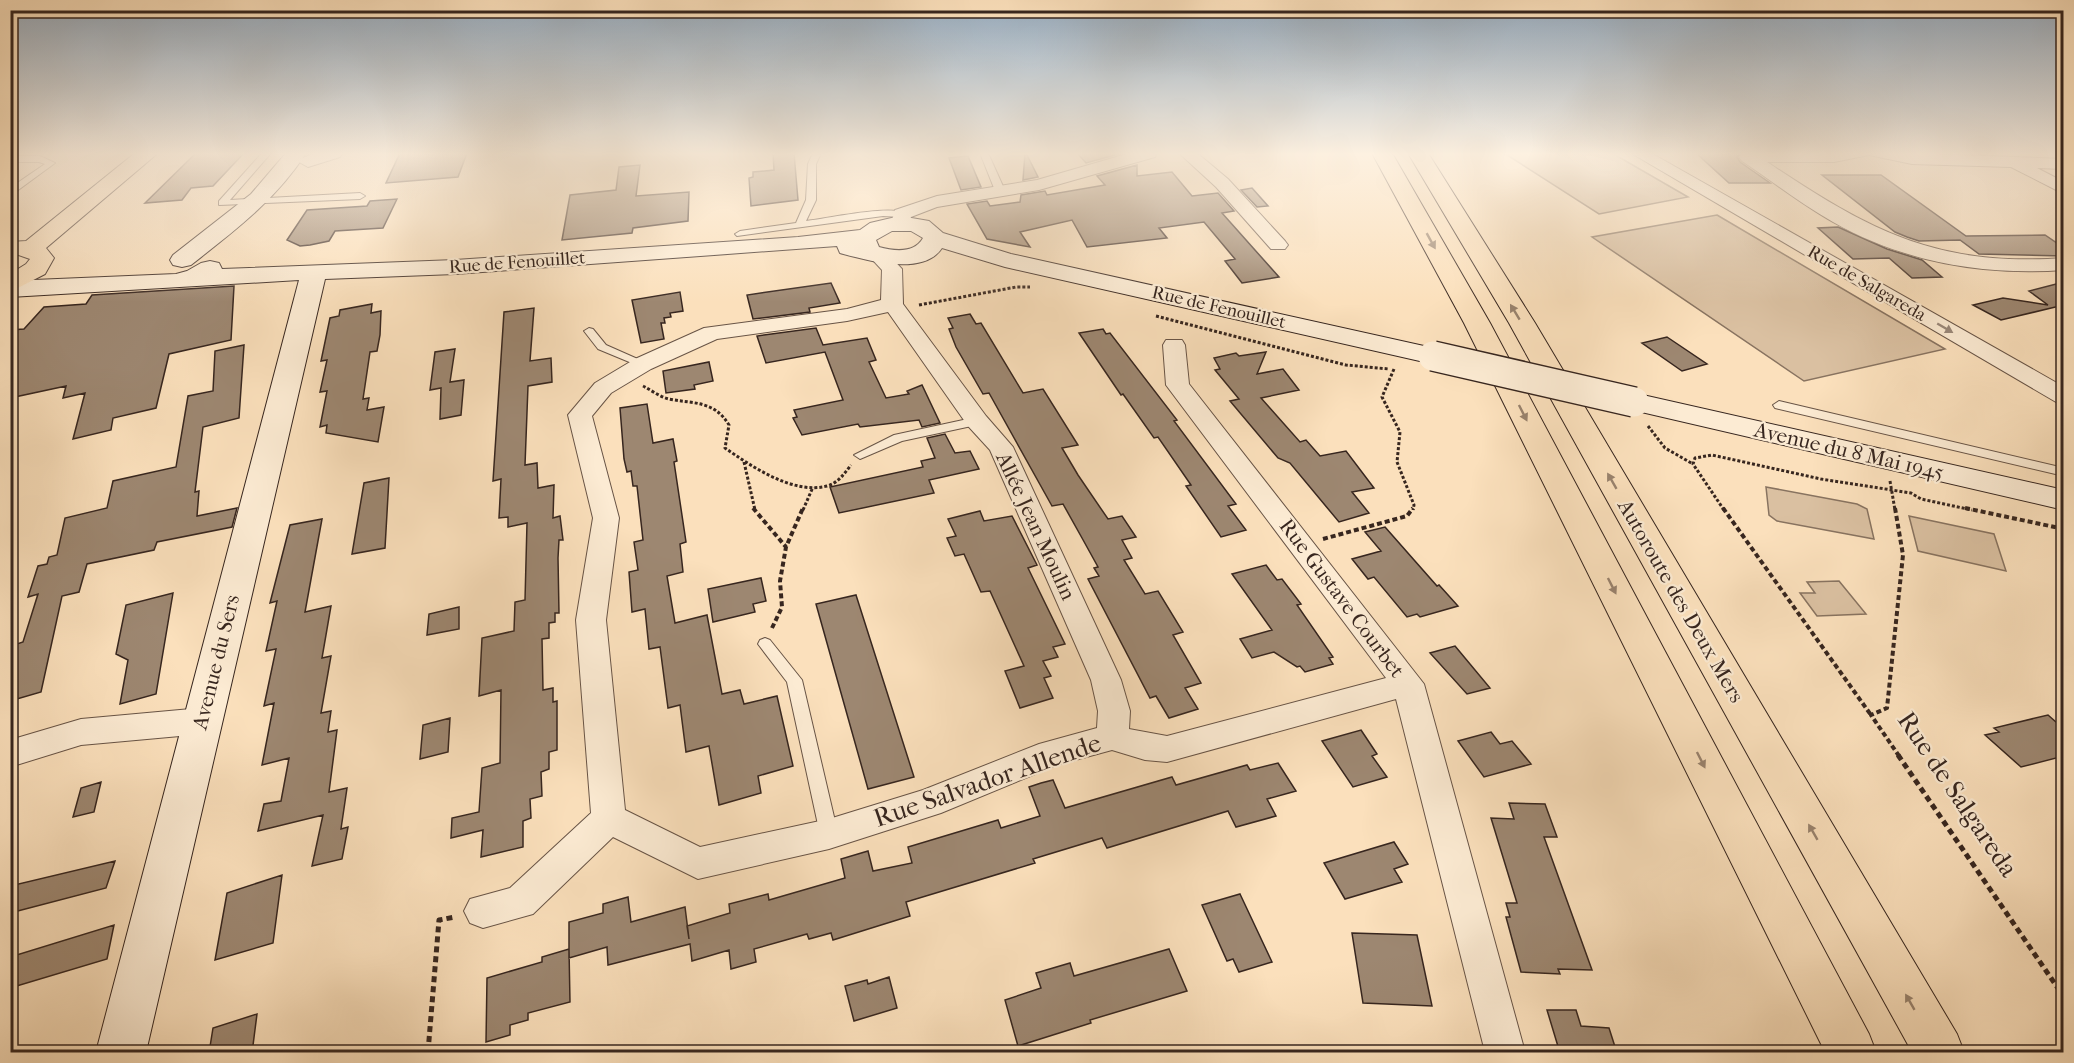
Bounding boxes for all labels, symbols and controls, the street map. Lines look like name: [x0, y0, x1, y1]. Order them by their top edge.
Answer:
one-way arrow: [1426, 233, 1436, 250]
street label: Rue de Salgareda: [1804, 241, 1930, 326]
street label: Rue de Fenouillet: [448, 247, 586, 278]
street label: Rue de Fenouillet: [1150, 282, 1288, 333]
one-way arrow: [1510, 304, 1521, 320]
one-way arrow: [1937, 323, 1954, 333]
one-way arrow: [1518, 404, 1528, 421]
street label: Avenue du 8 Mai 1945: [1751, 417, 1946, 485]
street label: Allée Jean Moulin: [991, 447, 1081, 604]
one-way arrow: [1607, 472, 1617, 489]
street label: Autoroute des Deux Mers: [1612, 494, 1749, 707]
street label: Rue Gustave Courbet: [1275, 514, 1410, 682]
one-way arrow: [1607, 578, 1617, 595]
street label: Avenue du Sers: [187, 592, 244, 733]
street label: Rue de Salgareda: [1891, 706, 2025, 884]
street label: Rue Salvador Allende: [869, 727, 1105, 834]
one-way arrow: [1696, 751, 1706, 768]
one-way arrow: [1808, 824, 1818, 841]
one-way arrow: [1905, 993, 1915, 1010]

